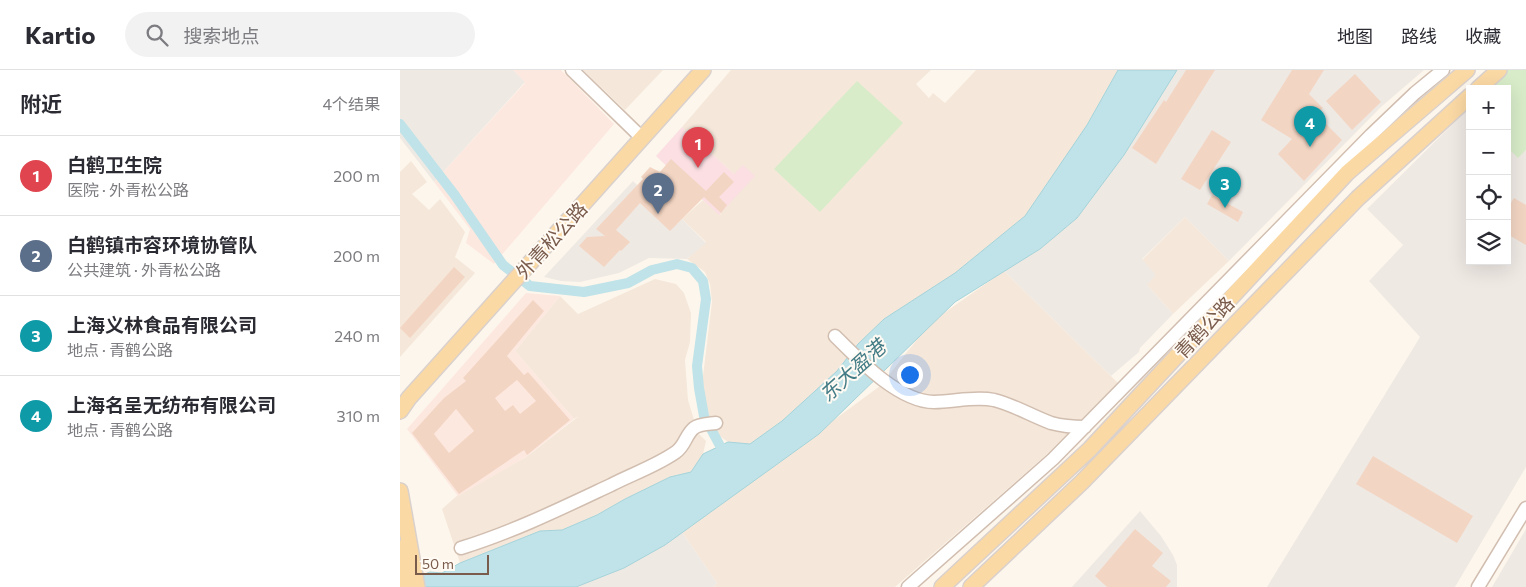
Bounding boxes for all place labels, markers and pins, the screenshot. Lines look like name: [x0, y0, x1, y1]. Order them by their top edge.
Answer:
pin: 4: [1294, 106, 1326, 147]
pin: 1: [682, 127, 714, 168]
pin: 3: [1209, 167, 1241, 208]
pin: 2: [642, 173, 674, 214]

